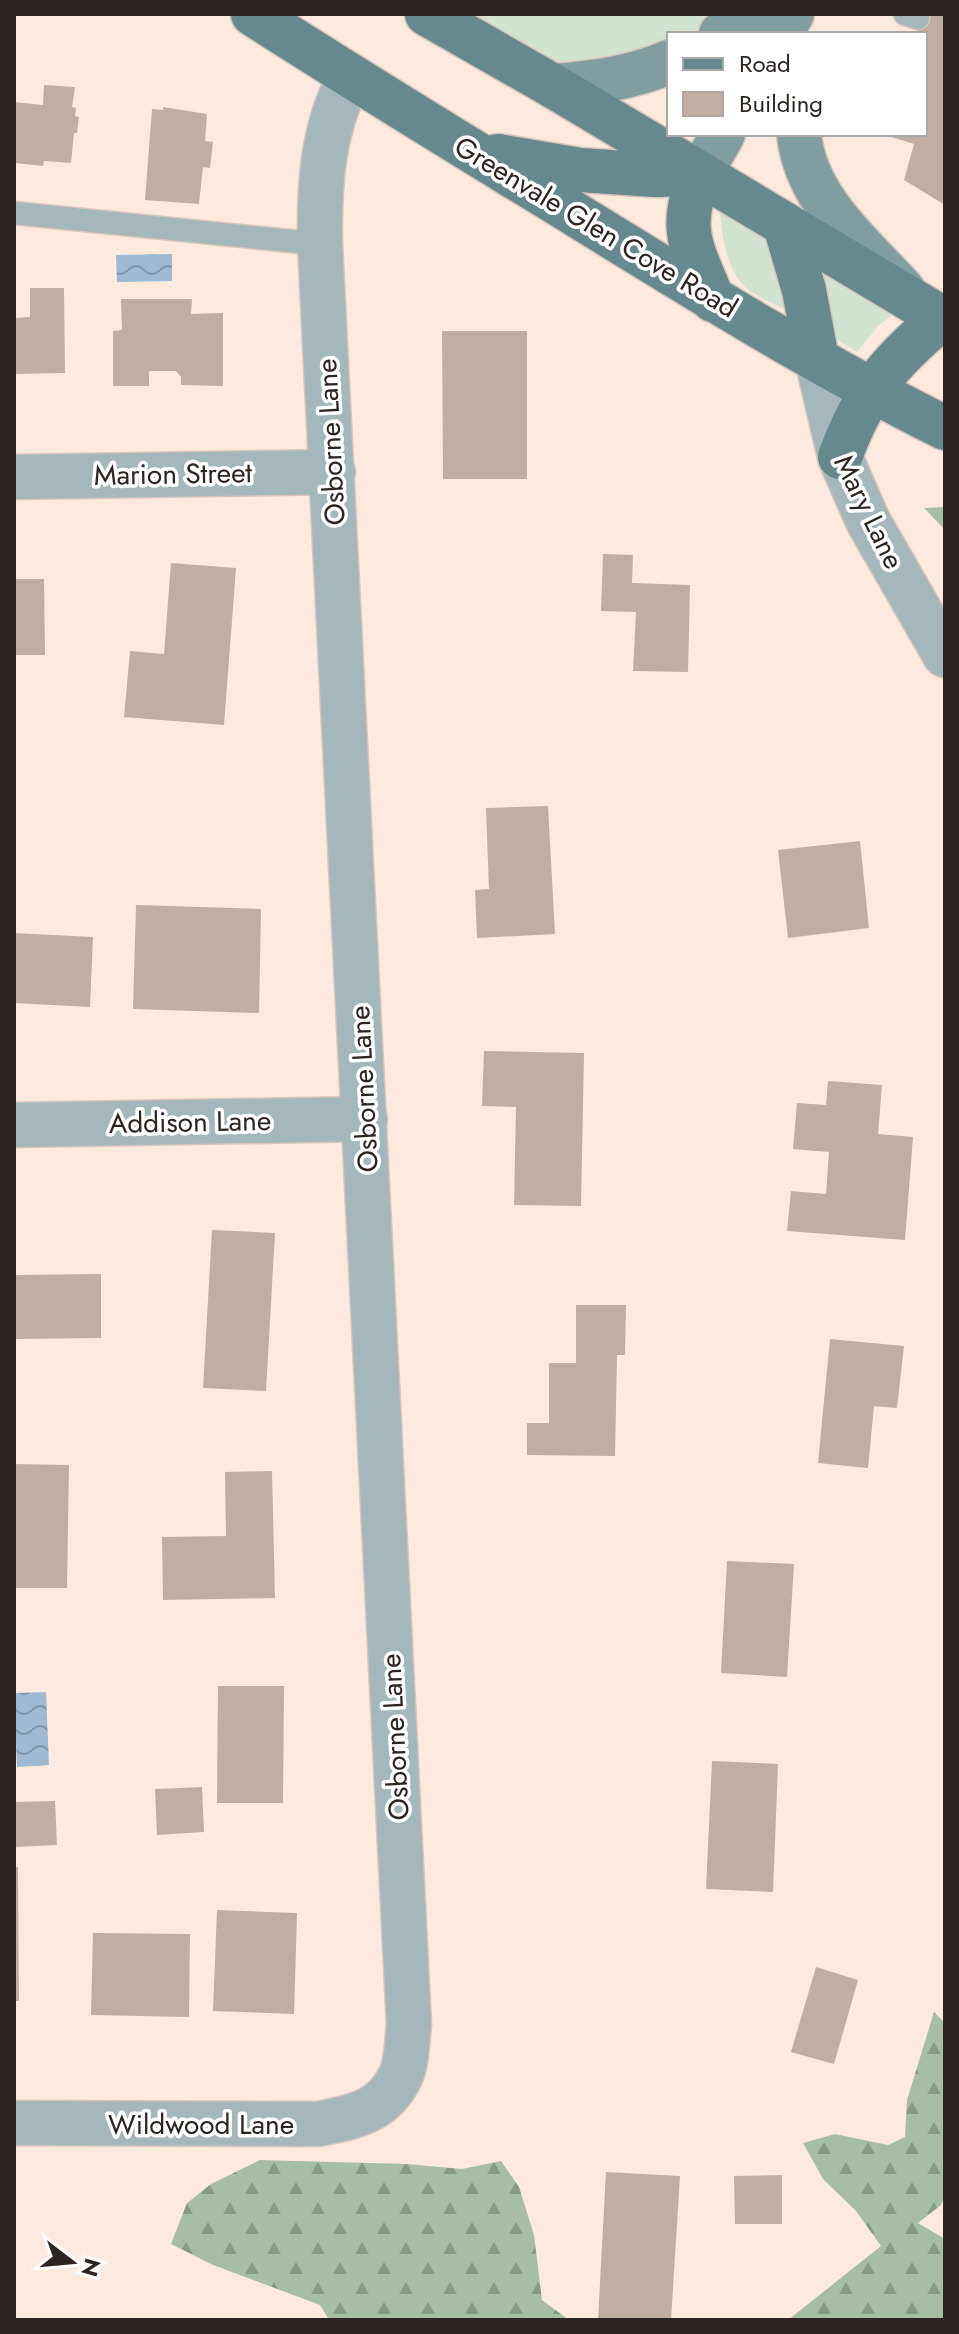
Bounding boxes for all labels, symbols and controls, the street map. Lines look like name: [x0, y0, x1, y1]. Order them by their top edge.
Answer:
legend: [667, 32, 927, 136]
text: Road: [739, 46, 791, 81]
text: Building: [739, 86, 823, 121]
street label: Greenvale Glen Cove Road: [447, 126, 745, 328]
street label: Osborne Lane: [306, 358, 356, 526]
street label: Mary Lane: [824, 448, 914, 576]
street label: Marion Street: [94, 452, 253, 496]
street label: Osborne Lane: [339, 1005, 389, 1173]
street label: Addison Lane: [108, 1100, 272, 1144]
street label: Osborne Lane: [370, 1653, 420, 1821]
street label: Wildwood Lane: [108, 2104, 294, 2145]
north arrow: [32, 2222, 112, 2302]
text: N: [73, 2255, 109, 2280]

